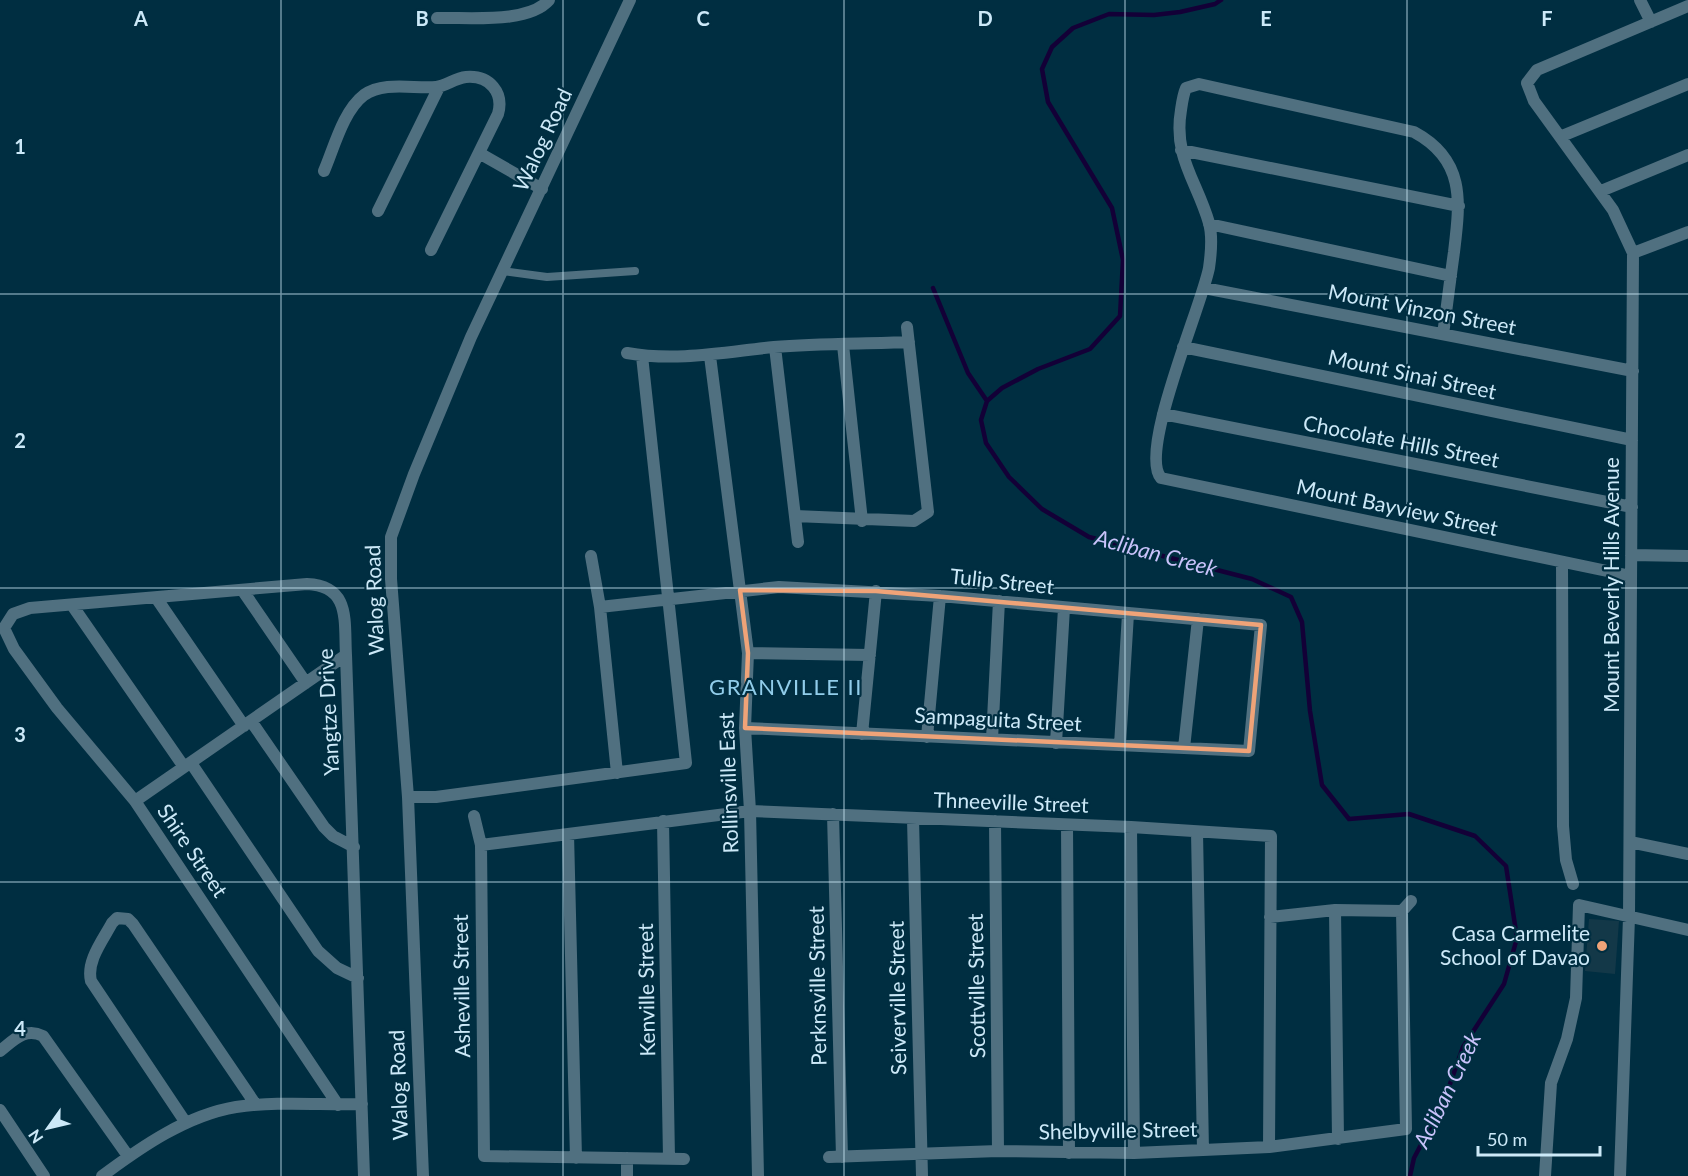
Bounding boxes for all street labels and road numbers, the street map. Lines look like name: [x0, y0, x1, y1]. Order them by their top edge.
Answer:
street label: Walog Road: [507, 84, 576, 195]
street label: Mount Vinzon Street: [1326, 278, 1519, 339]
street label: Mount Sinai Street: [1326, 343, 1499, 404]
street label: Chocolate Hills Street: [1301, 409, 1502, 472]
street label: Mount Beverly Hills Avenue: [1598, 457, 1623, 713]
street label: Mount Bayview Street: [1294, 473, 1501, 540]
street label: Walog Road: [359, 544, 388, 656]
street label: Tulip Street: [949, 563, 1056, 598]
street label: Yangtze Drive: [312, 648, 343, 776]
street label: Sampaguita Street: [914, 702, 1083, 735]
street label: Rollinsville East: [713, 712, 742, 854]
street label: Thneeville Street: [933, 786, 1089, 817]
street label: Shire Street: [153, 799, 234, 902]
street label: Perknsville Street: [803, 906, 830, 1066]
street label: Scottville Street: [962, 913, 989, 1059]
street label: Asheville Street: [447, 914, 474, 1058]
street label: Seiverville Street: [883, 920, 910, 1075]
street label: Kenville Street: [632, 923, 659, 1057]
street label: Walog Road: [383, 1029, 412, 1141]
street label: Shelbyville Street: [1038, 1116, 1198, 1143]

